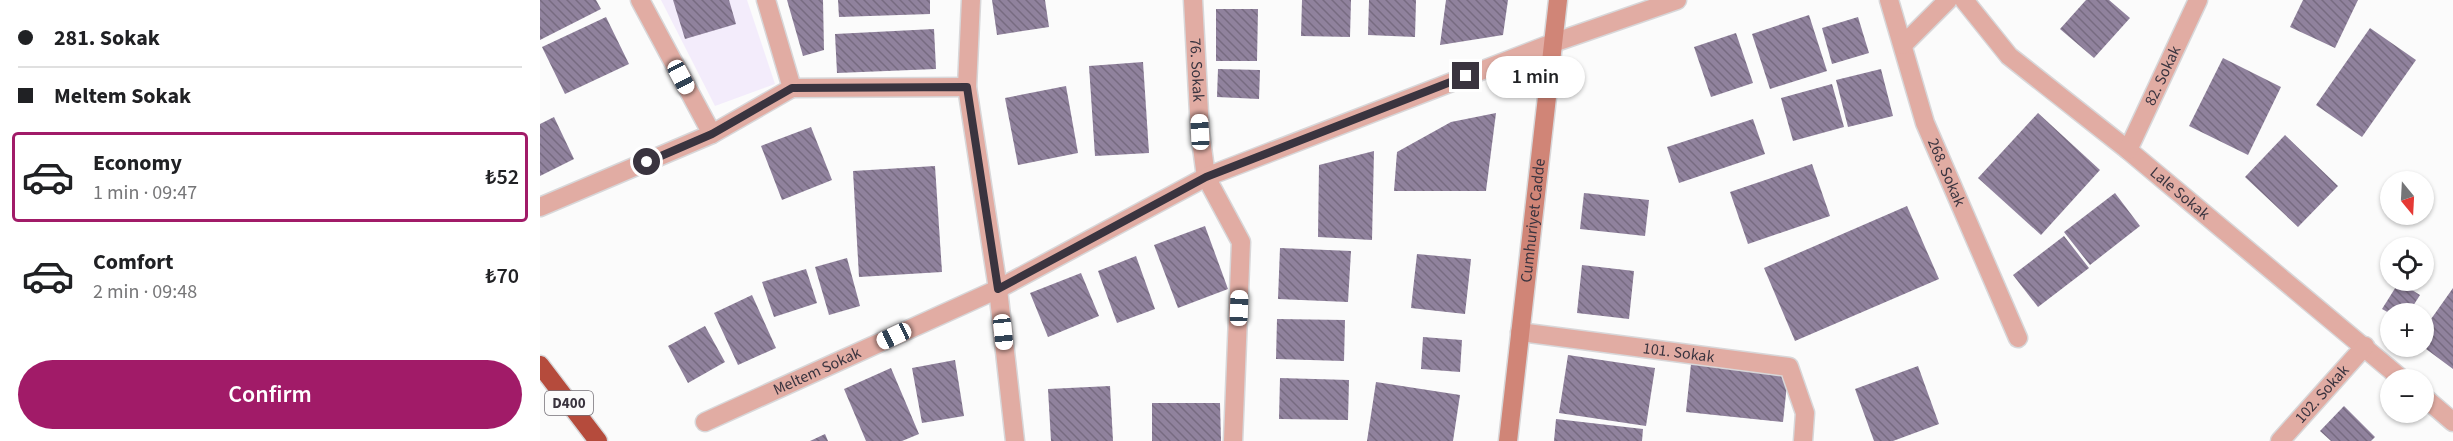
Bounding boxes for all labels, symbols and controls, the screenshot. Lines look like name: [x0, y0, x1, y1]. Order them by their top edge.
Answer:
text: 281. Sokak: [54, 22, 160, 54]
street label: 76. Sokak: [1184, 37, 1209, 103]
street label: 82. Sokak: [2139, 42, 2186, 109]
callout: 1 min: [1487, 55, 1586, 97]
car: [665, 57, 697, 97]
route end: [1452, 62, 1479, 89]
text: 1 min: [1512, 63, 1559, 91]
text: Meltem Sokak: [54, 80, 191, 112]
car: [1190, 114, 1210, 150]
street label: 268. Sokak: [1922, 135, 1971, 210]
text: Economy: [93, 147, 182, 179]
route start: [633, 148, 660, 175]
icon: car: [21, 150, 75, 204]
street label: Cumhuriyet Cadde: [1515, 157, 1551, 284]
text: ₺52: [485, 161, 519, 193]
street label: Lale Sokak: [2145, 162, 2215, 225]
north arrow: [2380, 171, 2434, 225]
map controls: [2380, 171, 2434, 423]
text: 1 min · 09:47: [93, 179, 197, 207]
button: locate: [2380, 237, 2434, 291]
text: Comfort: [93, 246, 174, 278]
icon: car: [21, 249, 75, 303]
text: ₺70: [485, 260, 519, 292]
text: 2 min · 09:48: [93, 278, 197, 306]
car: [1229, 290, 1249, 326]
button: +: [2380, 303, 2434, 357]
car: [992, 313, 1014, 351]
car: [874, 320, 914, 352]
street label: 101. Sokak: [1642, 337, 1716, 368]
street label: Meltem Sokak: [770, 342, 865, 401]
button: Confirm: [18, 360, 522, 429]
street label: 102. Sokak: [2290, 360, 2354, 428]
button: −: [2380, 369, 2434, 423]
road number: D400: [545, 391, 593, 415]

